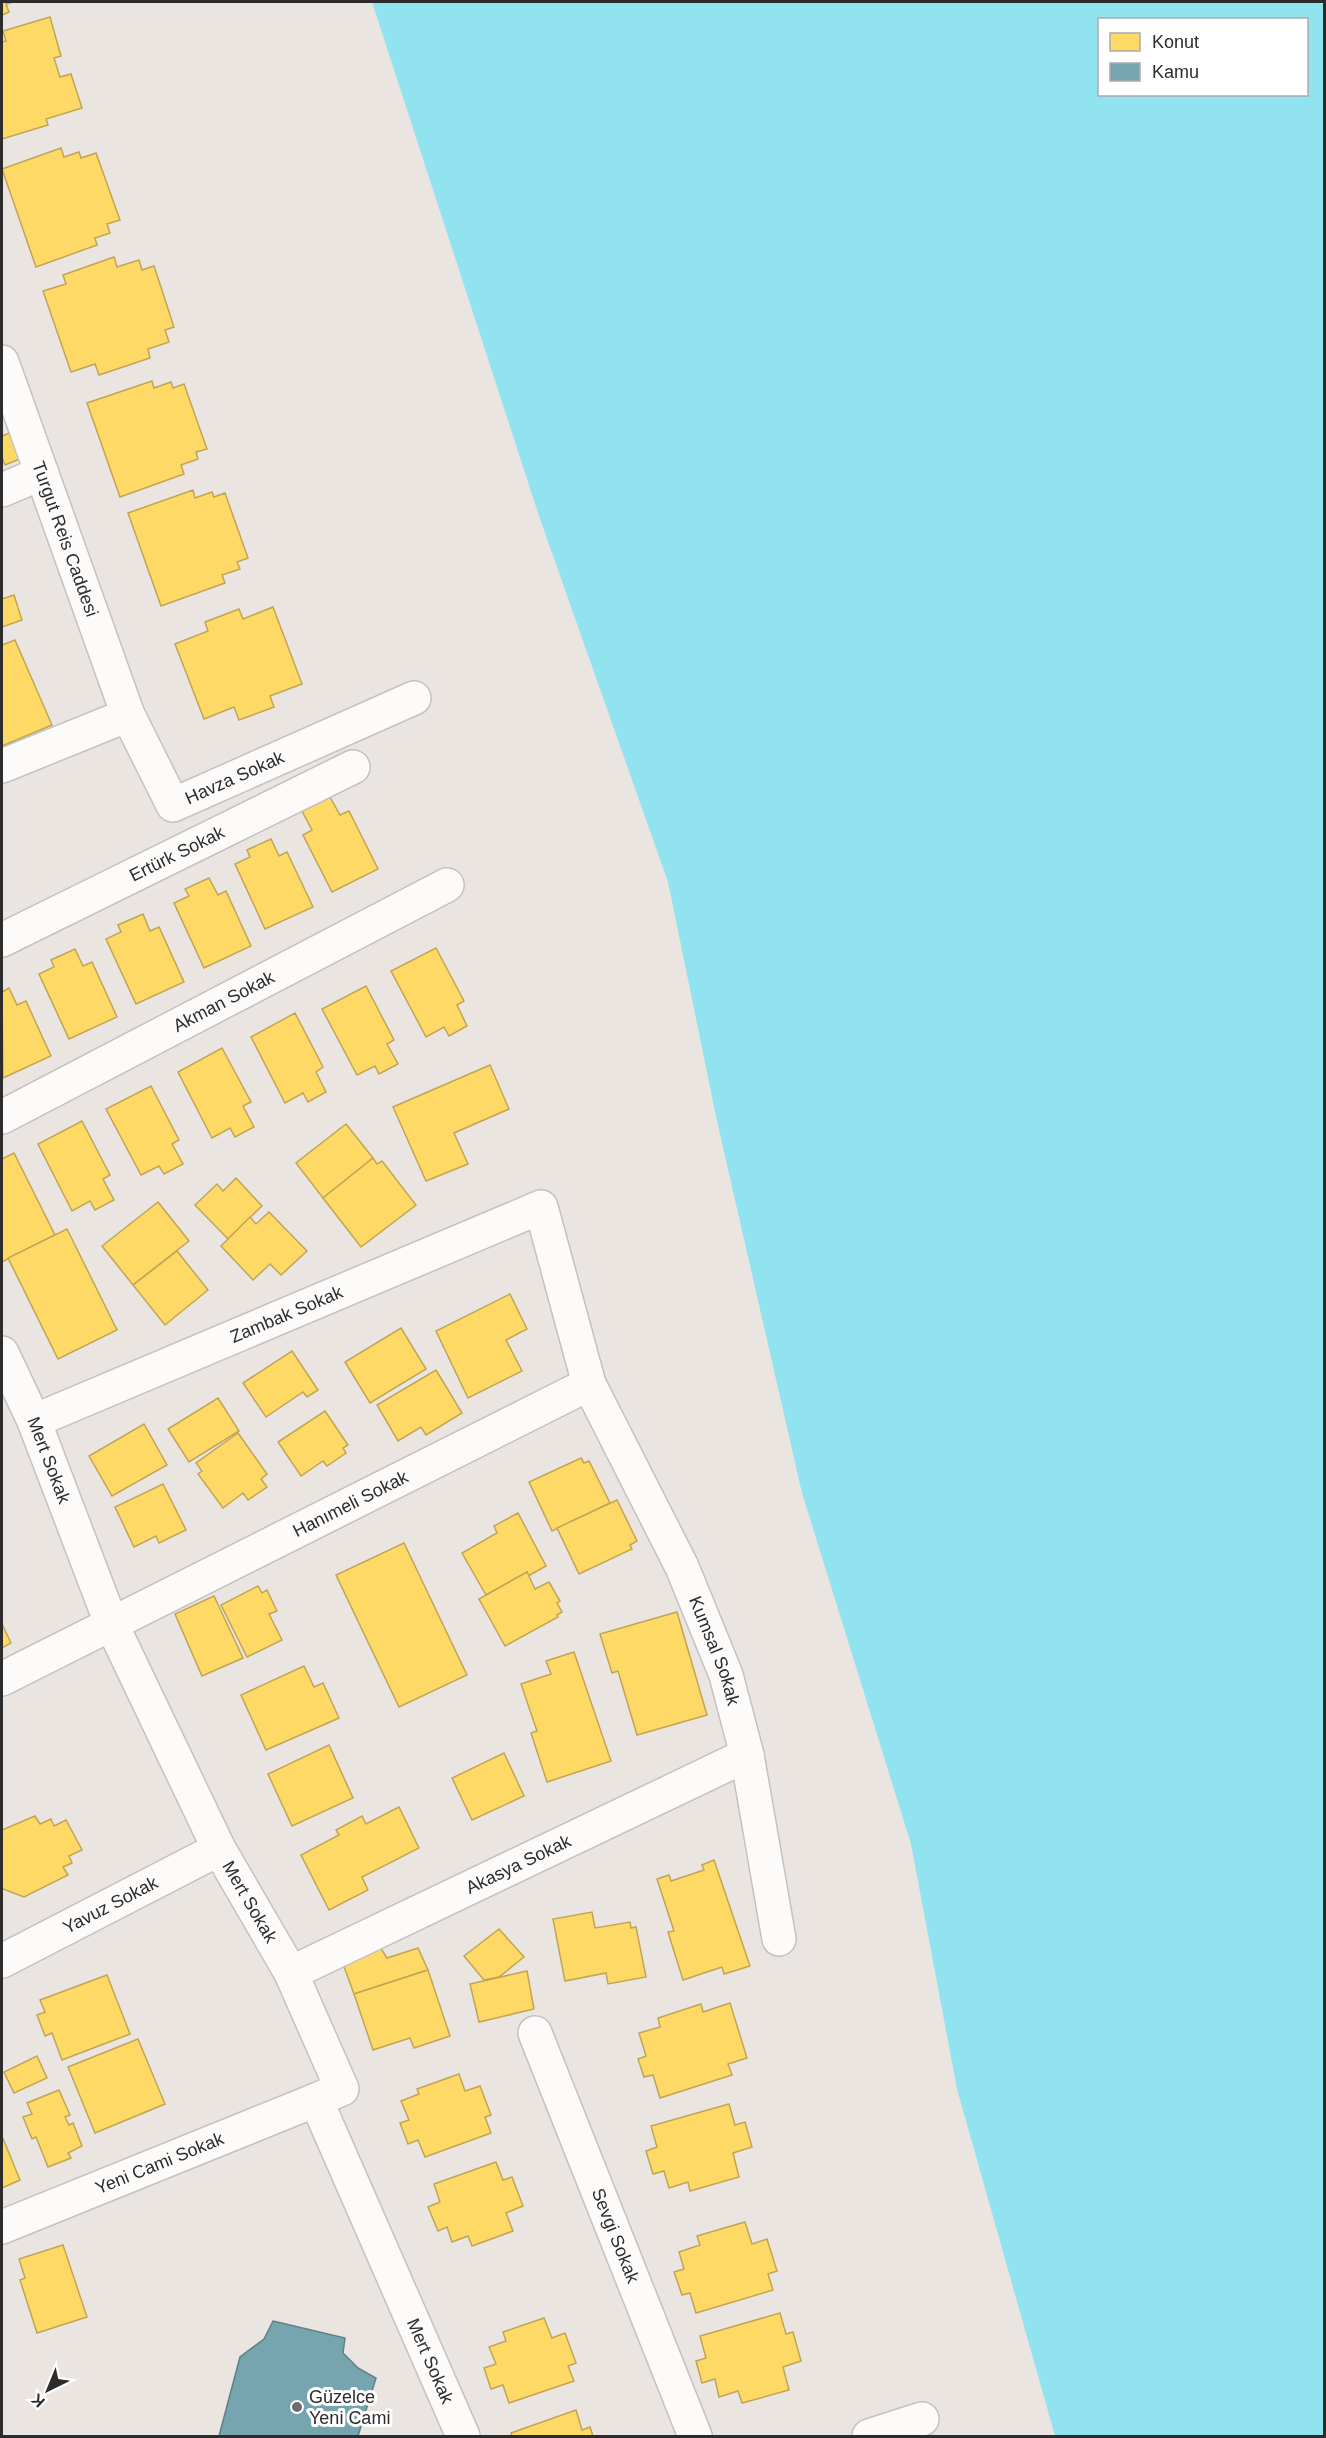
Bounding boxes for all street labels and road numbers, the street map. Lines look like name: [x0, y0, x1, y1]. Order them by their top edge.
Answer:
street label: Turgut Reis Caddesi: [28, 459, 102, 619]
street label: Havza Sokak: [182, 747, 288, 808]
street label: Ertürk Sokak: [126, 822, 228, 886]
street label: Akman Sokak: [170, 966, 278, 1036]
street label: Zambak Sokak: [227, 1281, 347, 1347]
street label: Mert Sokak: [23, 1414, 75, 1507]
street label: Hanımeli Sokak: [290, 1466, 412, 1541]
street label: Kumsal Sokak: [685, 1593, 744, 1708]
street label: Akasya Sokak: [463, 1830, 575, 1898]
street label: Mert Sokak: [218, 1858, 282, 1947]
street label: Yavuz Sokak: [60, 1872, 162, 1938]
street label: Yeni Cami Sokak: [93, 2128, 228, 2198]
street label: Sevgi Sokak: [588, 2185, 644, 2287]
street label: Mert Sokak: [403, 2315, 458, 2408]

